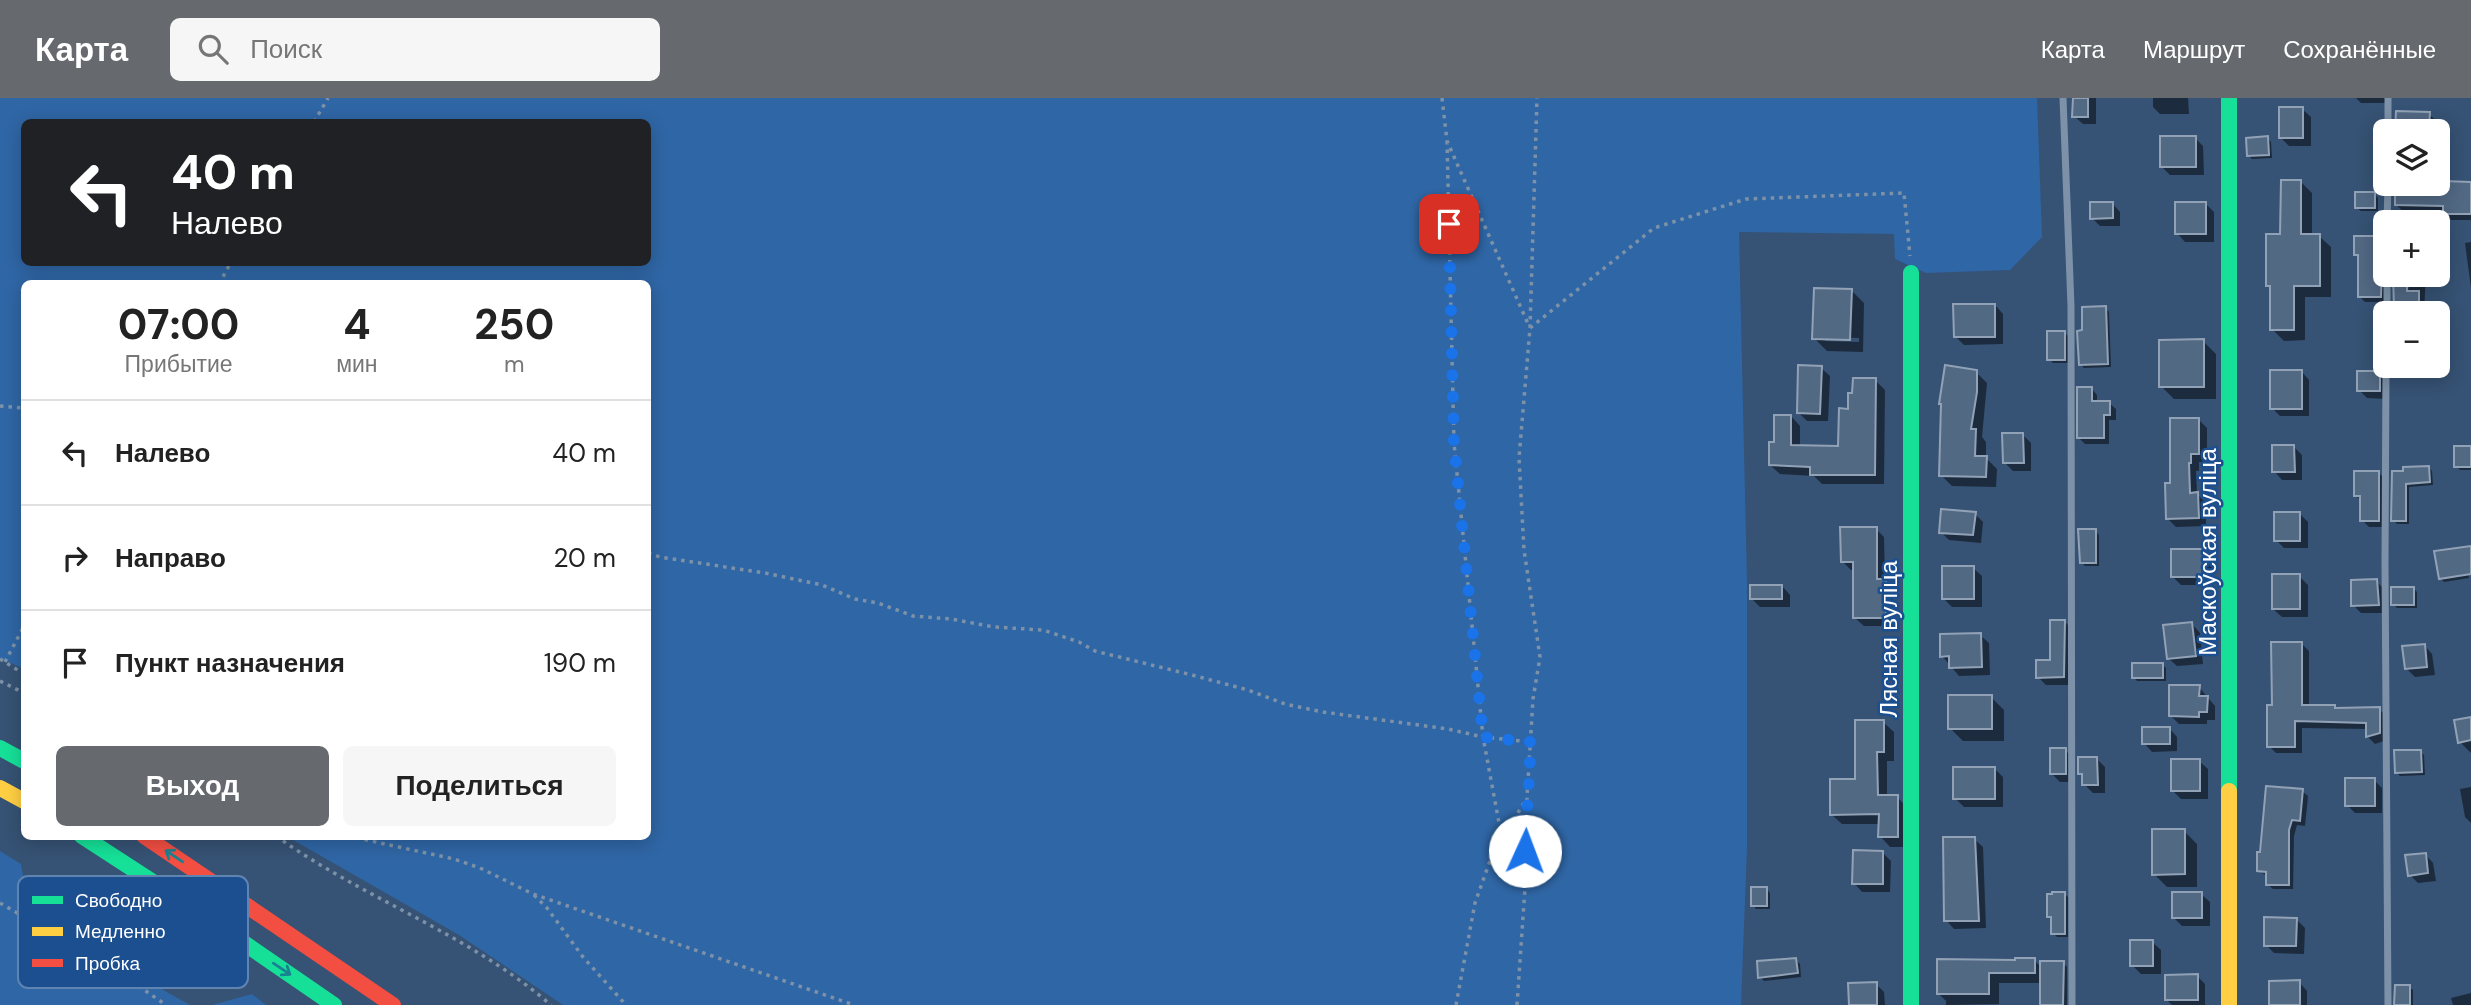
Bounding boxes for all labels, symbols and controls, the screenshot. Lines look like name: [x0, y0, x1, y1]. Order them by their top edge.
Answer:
search box: [170, 18, 660, 81]
text: Карта: [35, 28, 128, 71]
icon: search: [194, 30, 232, 68]
text: Поиск: [250, 32, 322, 66]
text: Карта: [2041, 34, 2105, 65]
text: Маршрут: [2143, 34, 2245, 65]
text: Сохранённые: [2283, 34, 2436, 65]
map controls: [2373, 119, 2450, 378]
button: layers: [2373, 119, 2450, 196]
text: 40 m: [171, 140, 295, 204]
icon: left: [56, 147, 147, 238]
pin: [1419, 194, 1479, 254]
text: Налево: [171, 202, 283, 244]
icon: arrive: [1430, 205, 1468, 243]
button: +: [2373, 210, 2450, 287]
text: 07:00: [118, 297, 239, 352]
text: 4: [343, 297, 371, 352]
text: 250: [474, 297, 554, 352]
button: −: [2373, 301, 2450, 378]
text: Прибытие: [125, 349, 233, 379]
text: мин: [336, 349, 378, 379]
text: m: [504, 349, 525, 379]
icon: left: [56, 434, 94, 472]
text: Налево: [115, 436, 210, 470]
text: 40 m: [552, 436, 616, 470]
street label: Маскоўская вуліца: [2192, 448, 2223, 656]
icon: right: [56, 539, 94, 577]
text: Направо: [115, 541, 226, 575]
text: 20 m: [553, 541, 616, 575]
street label: Лясная вуліца: [1873, 560, 1904, 717]
icon: arrive: [56, 644, 94, 682]
text: Пункт назначения: [115, 646, 345, 680]
text: 190 m: [544, 646, 616, 680]
button: Выход: [56, 746, 329, 826]
button: Поделиться: [343, 746, 616, 826]
position arrow: [1488, 814, 1562, 888]
one-way arrow: [165, 849, 185, 863]
legend: [18, 876, 248, 988]
text: Свободно: [75, 888, 162, 913]
text: Медленно: [75, 919, 165, 944]
text: Пробка: [75, 951, 140, 976]
one-way arrow: [272, 962, 291, 976]

